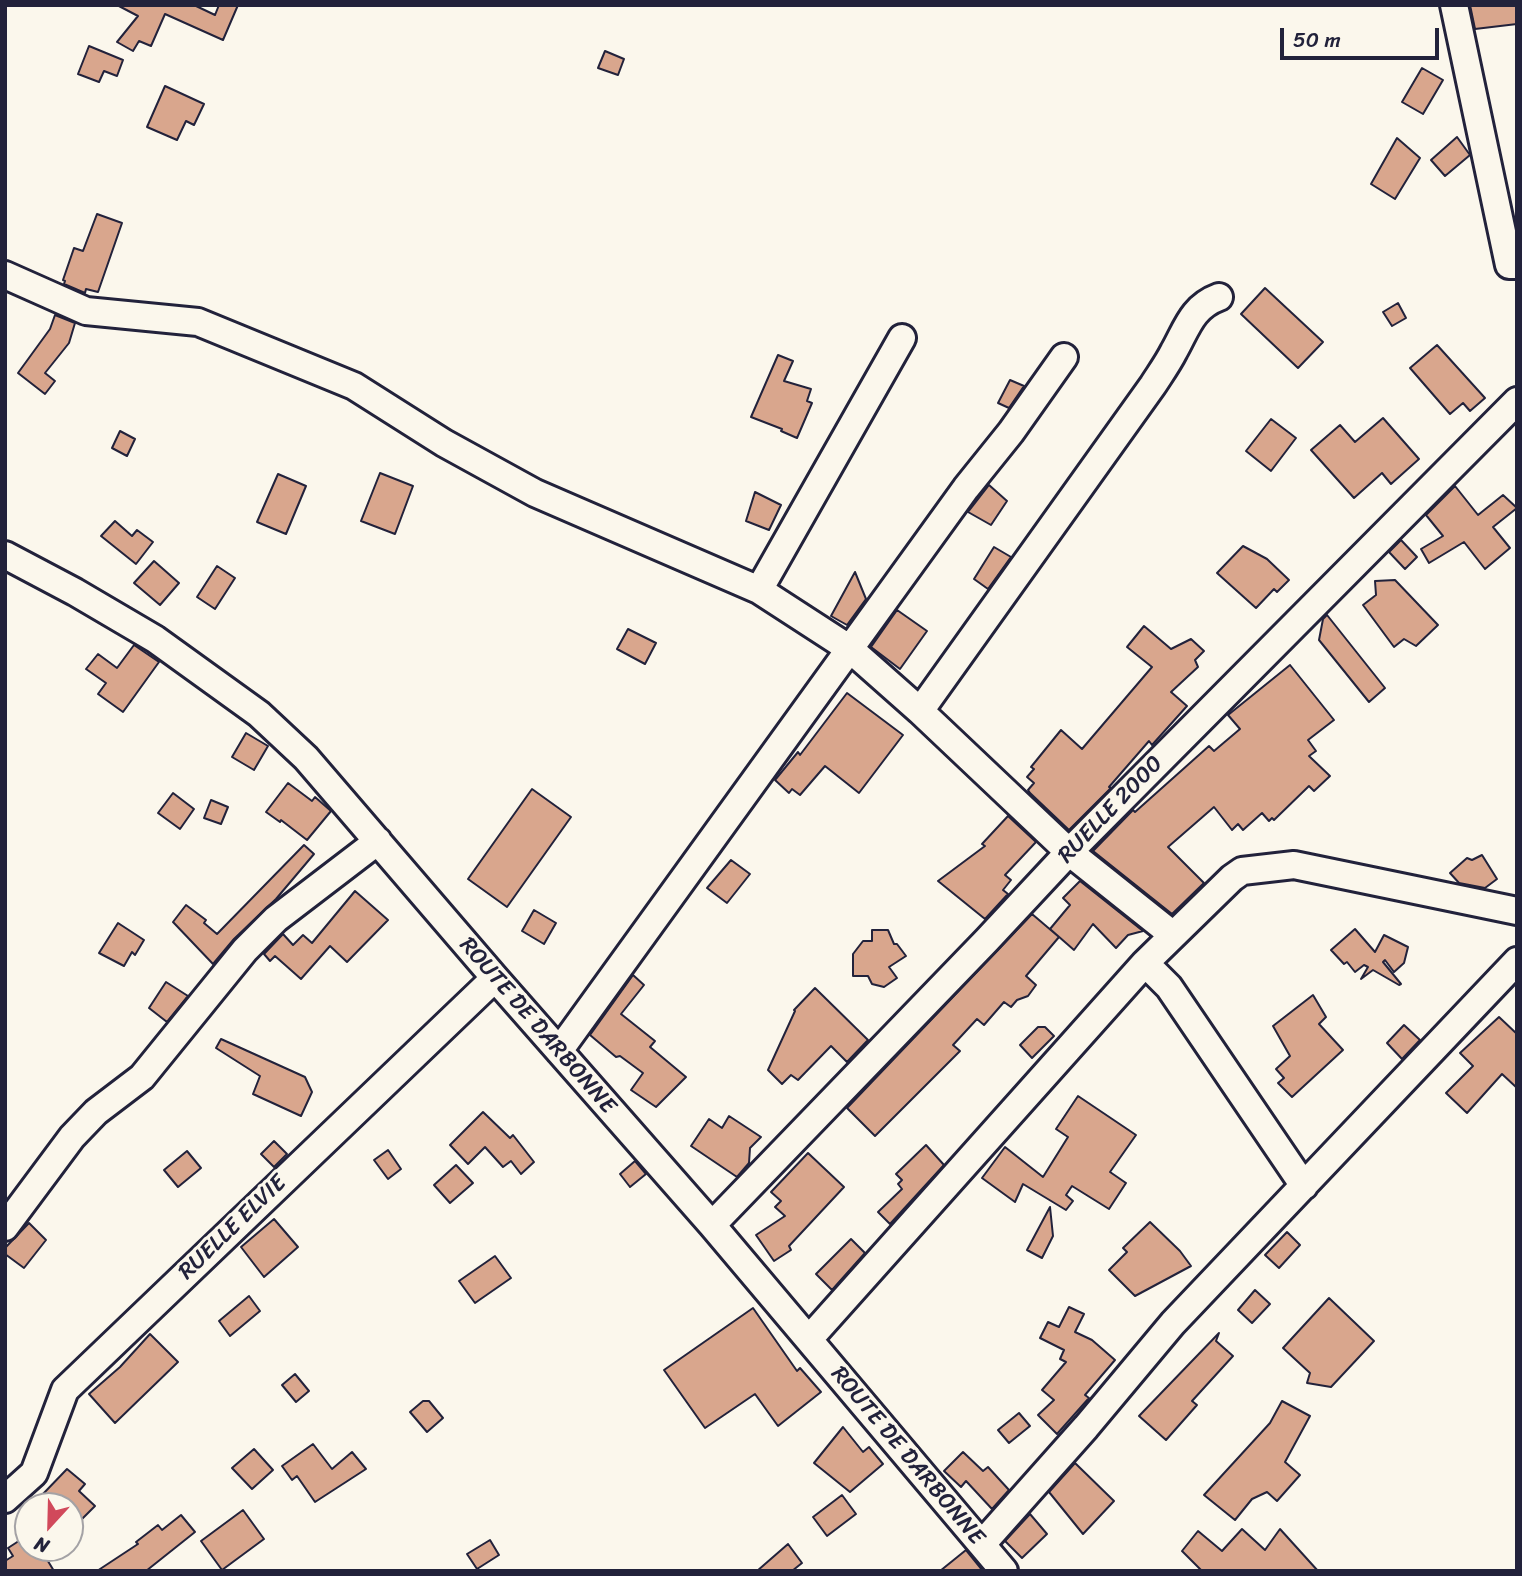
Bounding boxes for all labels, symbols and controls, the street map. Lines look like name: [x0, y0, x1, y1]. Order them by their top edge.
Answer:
scale bar: [1284, 14, 1443, 58]
text: 50 m: [1293, 21, 1341, 59]
street label: RUELLE 2000: [1053, 750, 1169, 870]
street label: ROUTE DE DARBONNE: [453, 932, 621, 1120]
street label: RUELLE ELVIE: [173, 1170, 293, 1286]
street label: ROUTE DE DARBONNE: [824, 1361, 990, 1551]
north arrow: [14, 1492, 84, 1562]
text: N: [29, 1527, 54, 1563]

